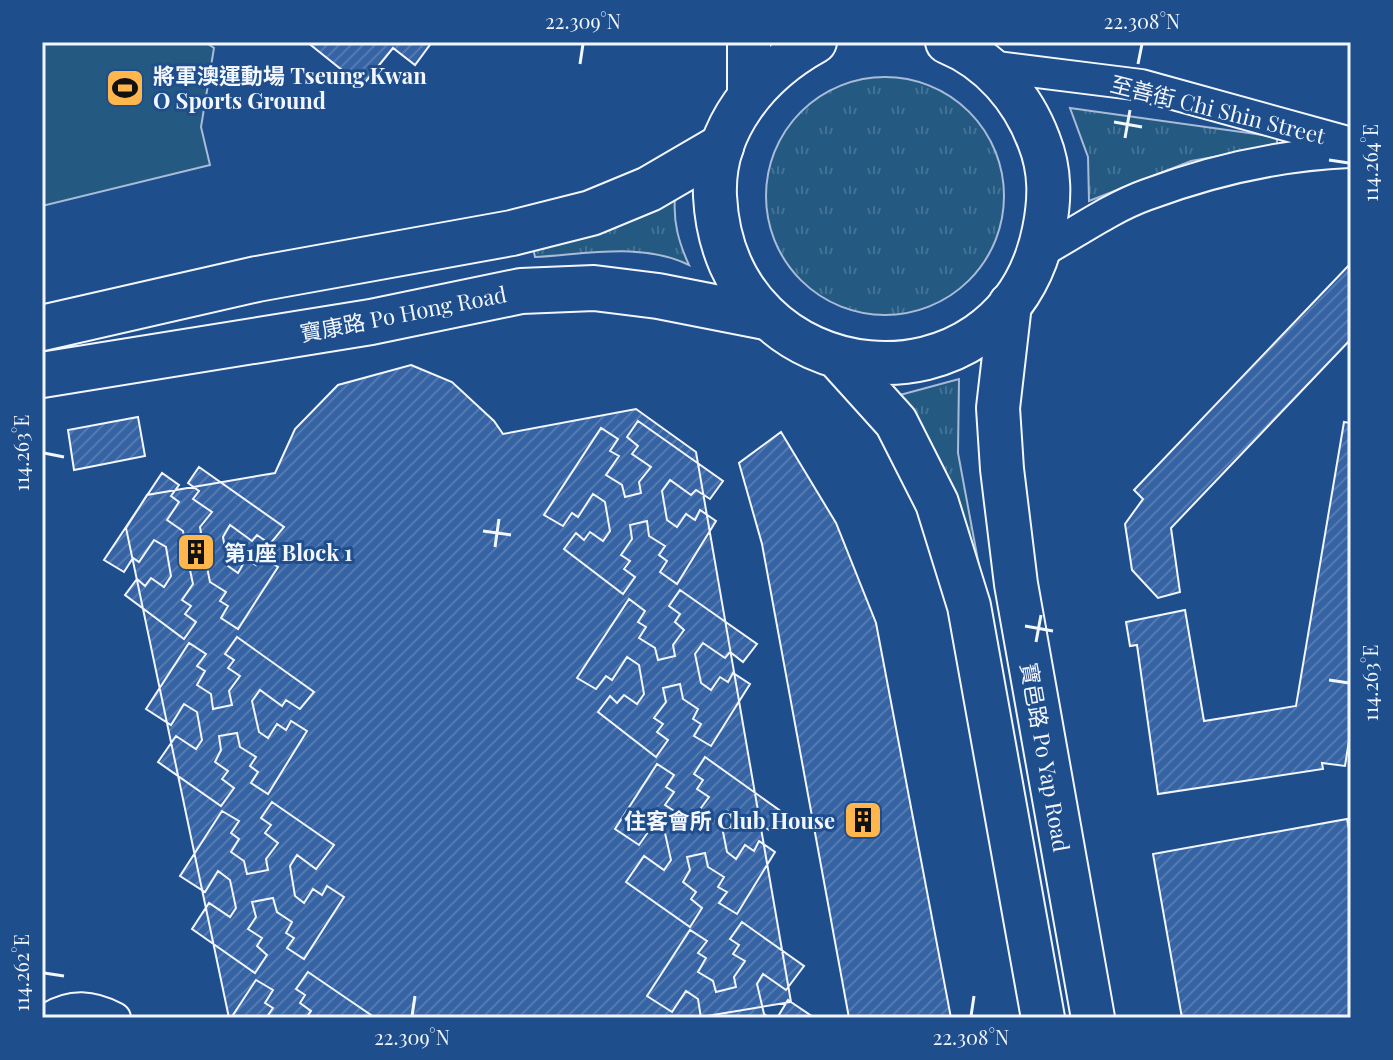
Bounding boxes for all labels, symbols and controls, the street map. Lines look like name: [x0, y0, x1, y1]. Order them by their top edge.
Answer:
text: 22.309°N: [545, 7, 621, 34]
text: 22.308°N: [1104, 7, 1180, 34]
place label: 將軍澳運動場 Tseung Kwan O Sports Ground: [153, 60, 427, 115]
sports icon: 將軍澳運動場 Tseung Kwan O Sports Ground: [104, 67, 146, 109]
street label: 至善街 Chi Shin Street: [1107, 68, 1330, 151]
text: 114.264°E: [1356, 124, 1383, 202]
street label: 寶康路 Po Hong Road: [297, 278, 509, 348]
text: 114.263°E: [7, 415, 34, 491]
building icon: 第1座 Block 1: [175, 531, 217, 573]
place label: 第1座 Block 1: [224, 537, 352, 567]
text: 114.263°E: [1356, 645, 1383, 721]
street label: 寶邑路 Po Yap Road: [1015, 660, 1077, 854]
building icon: 住客會所 Club House: [842, 799, 884, 841]
place label: 住客會所 Club House: [624, 805, 835, 835]
text: 114.262°E: [7, 934, 34, 1012]
text: 22.309°N: [374, 1023, 450, 1050]
text: 22.308°N: [933, 1023, 1009, 1050]

